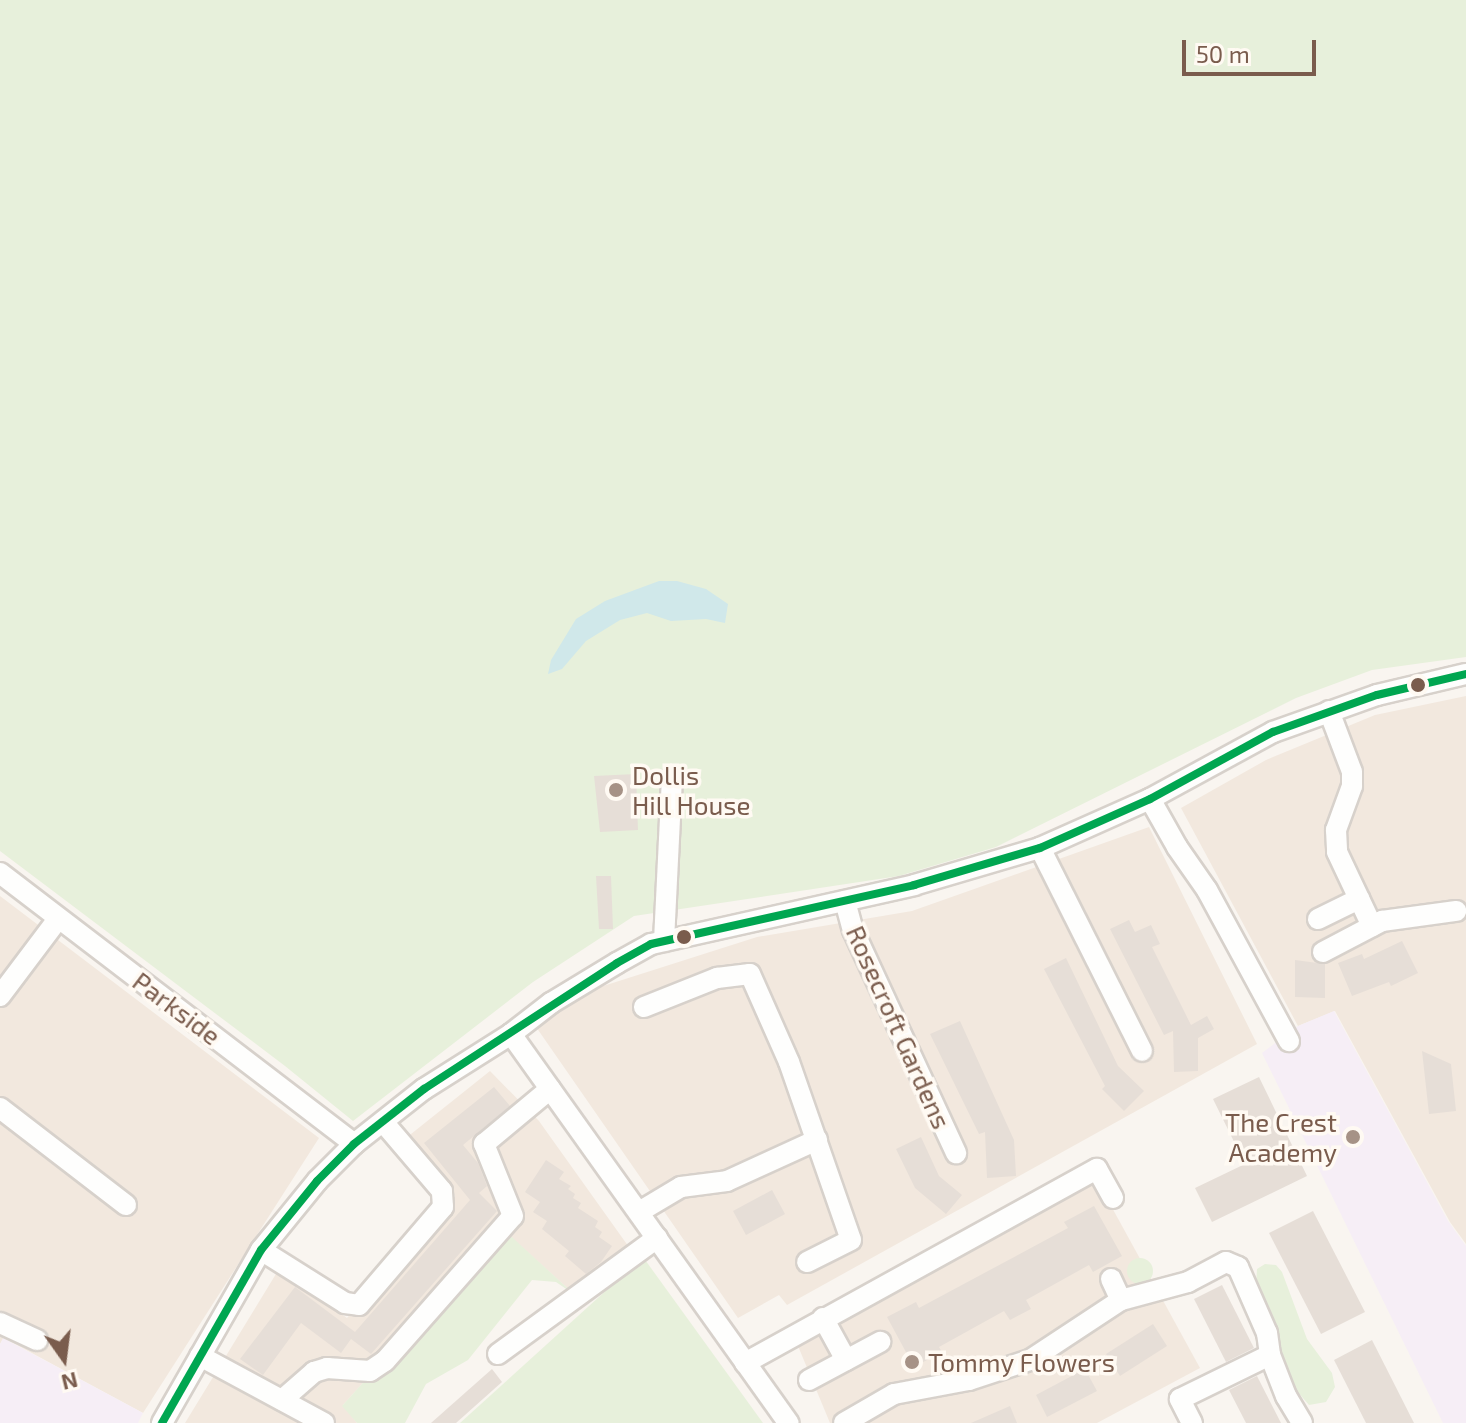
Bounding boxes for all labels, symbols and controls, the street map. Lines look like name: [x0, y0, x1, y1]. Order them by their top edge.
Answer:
scale bar: [1186, 24, 1320, 74]
text: 50 m: [1196, 39, 1250, 68]
unlabelled marker: [1410, 677, 1426, 693]
place label: Dollis Hill House: [632, 759, 751, 820]
marker: Dollis Hill House: [607, 781, 625, 799]
street label: Rosecroft Gardens: [840, 921, 958, 1133]
unlabelled marker: [676, 929, 692, 945]
street label: Parkside: [127, 965, 227, 1051]
place label: The Crest Academy: [1225, 1106, 1337, 1168]
marker: The Crest Academy: [1344, 1128, 1362, 1146]
north arrow: [24, 1319, 104, 1399]
place label: Tommy Flowers: [928, 1346, 1115, 1378]
marker: Tommy Flowers: [903, 1353, 921, 1371]
text: N: [59, 1368, 81, 1397]

